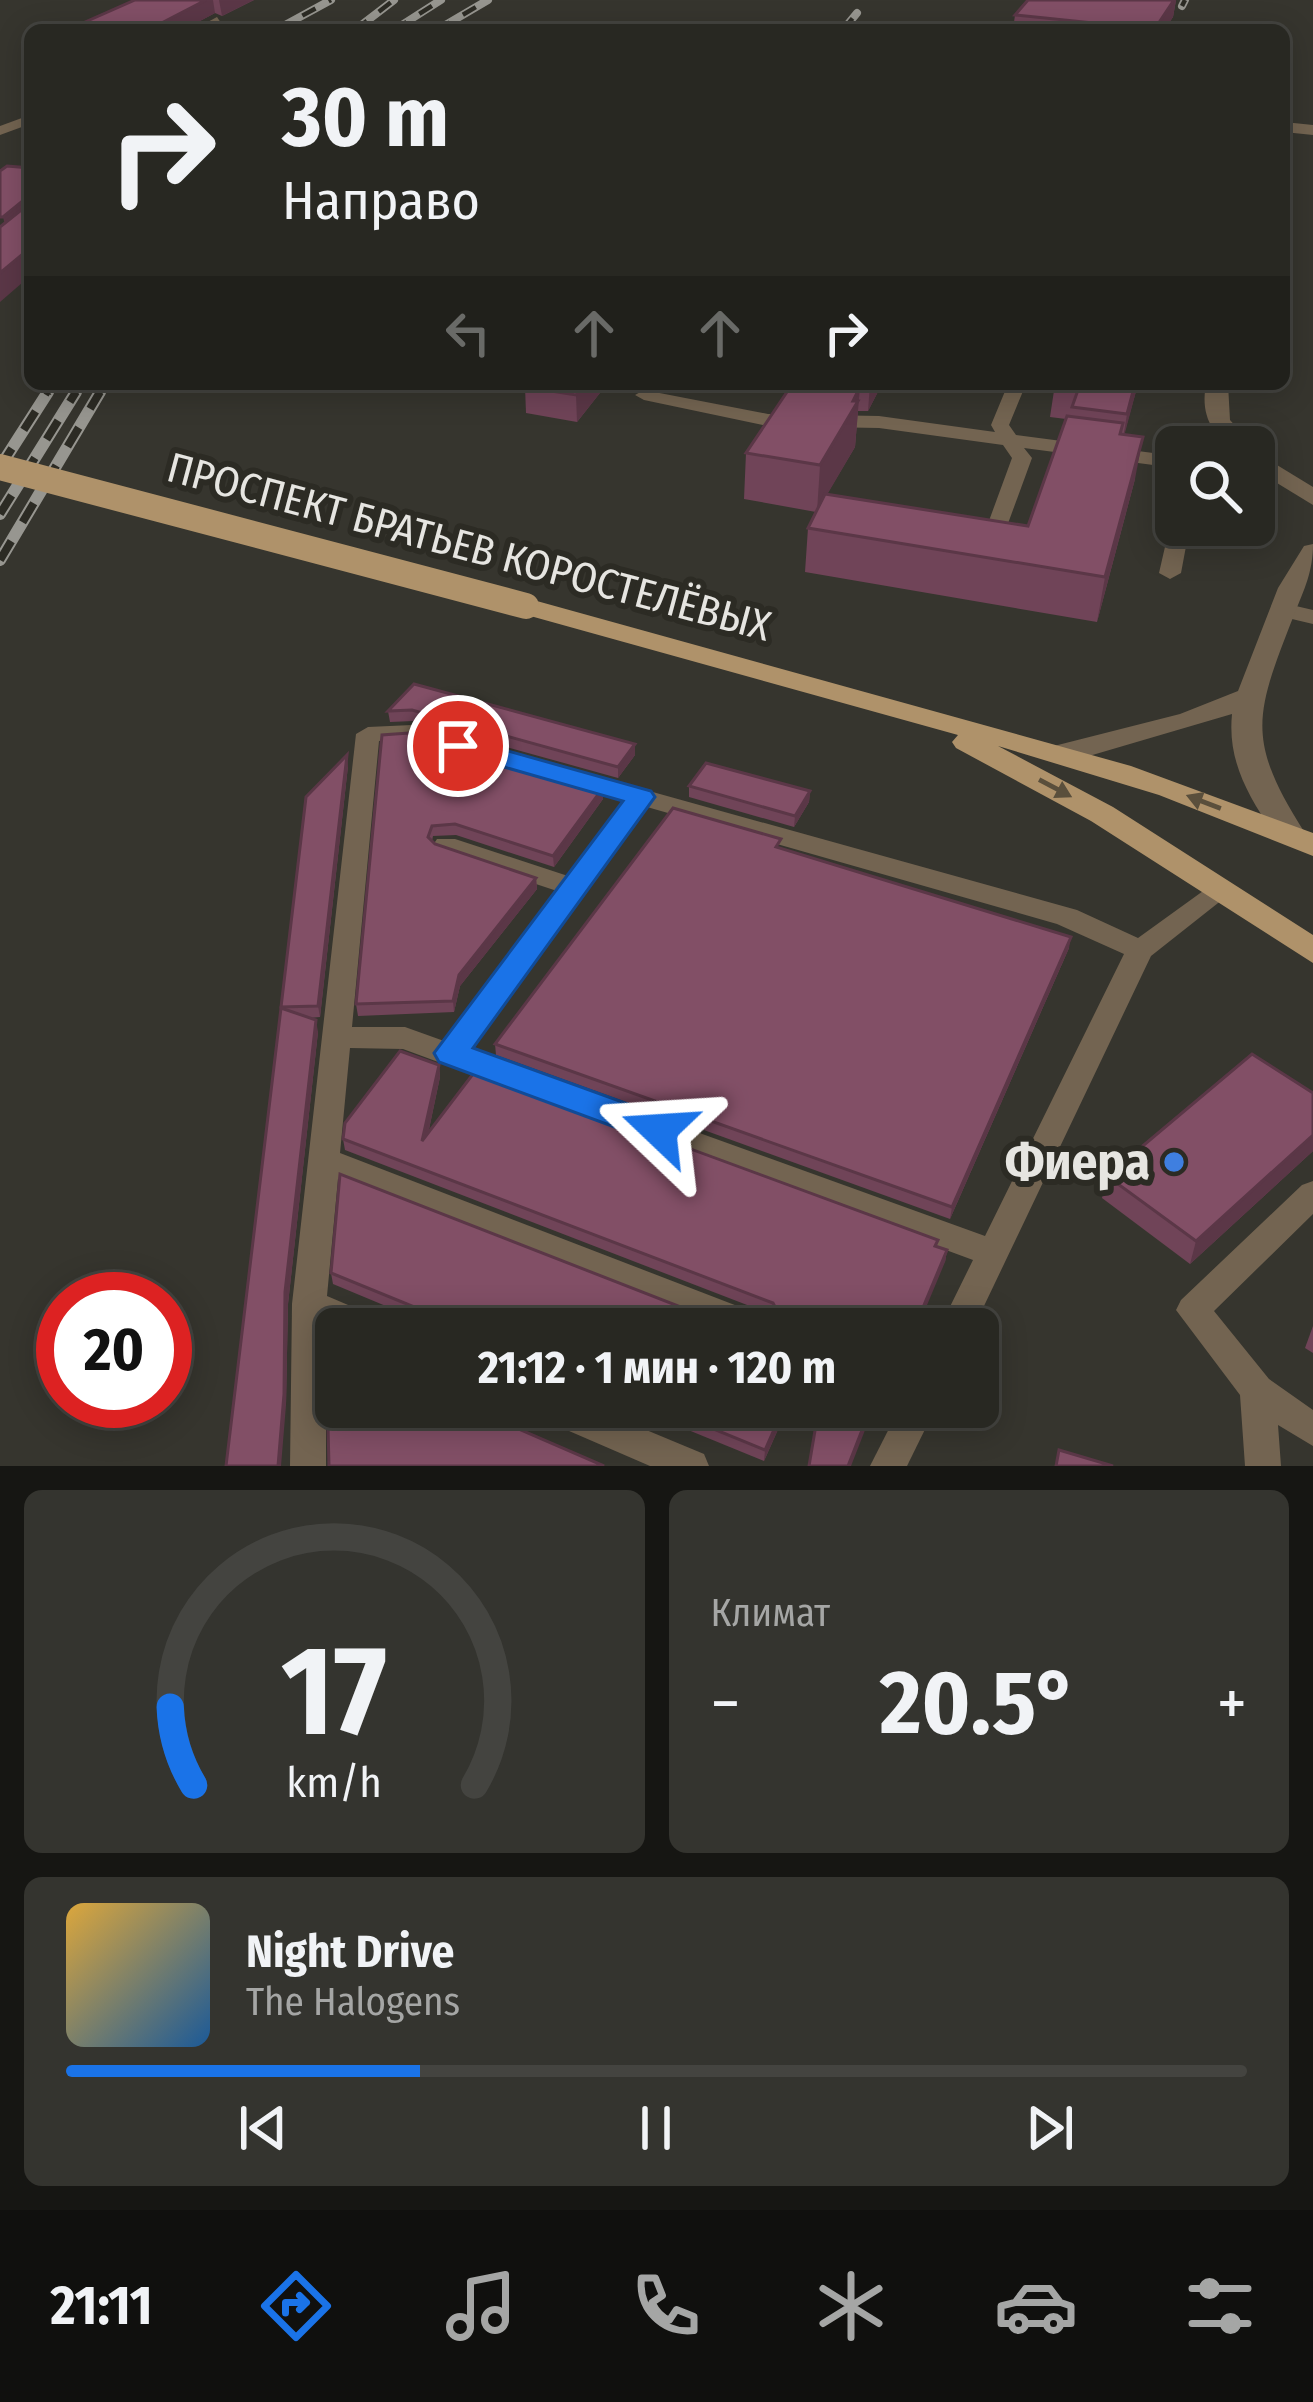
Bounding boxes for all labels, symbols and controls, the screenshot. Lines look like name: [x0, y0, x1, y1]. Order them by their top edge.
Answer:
text: 30 m: [282, 67, 449, 168]
icon: right: [84, 72, 240, 228]
text: Направо: [282, 169, 480, 233]
icon: left: [435, 300, 501, 366]
icon: ahead: [561, 300, 627, 366]
icon: ahead: [687, 300, 753, 366]
icon: right: [813, 300, 879, 366]
map controls: [1155, 426, 1275, 546]
button: search: [1155, 426, 1275, 546]
street label: ПРОСПЕКТ БРАТЬЕВ КОРОСТЕЛЁВЫХ: [162, 442, 777, 652]
pin: [407, 695, 509, 797]
icon: arrive: [425, 713, 491, 779]
one-way arrow: [1037, 777, 1072, 798]
one-way arrow: [1186, 791, 1222, 810]
position arrow: [596, 1067, 722, 1193]
place label: Фиера: [1005, 1131, 1150, 1193]
marker: Фиера: [1161, 1149, 1187, 1175]
speed limit sign: 20: [36, 1272, 192, 1428]
text: 21:12 · 1 мин · 120 m: [478, 1341, 836, 1395]
text: Климат: [711, 1590, 830, 1636]
text: 17: [281, 1617, 387, 1767]
text: 20.5°: [880, 1649, 1077, 1757]
text: −: [711, 1664, 740, 1743]
text: +: [1217, 1664, 1247, 1743]
text: km/h: [286, 1756, 382, 1807]
text: Night Drive: [246, 1925, 454, 1979]
text: The Halogens: [246, 1979, 460, 2025]
icon: previous: [230, 2095, 296, 2161]
icon: pause: [623, 2095, 689, 2161]
icon: next: [1017, 2095, 1083, 2161]
icon: directions: [254, 2264, 338, 2348]
icon: music: [439, 2264, 523, 2348]
icon: phone: [624, 2264, 708, 2348]
icon: climate: [809, 2264, 893, 2348]
icon: car: [994, 2264, 1078, 2348]
icon: filters: [1178, 2264, 1262, 2348]
text: 21:11: [50, 2274, 153, 2338]

